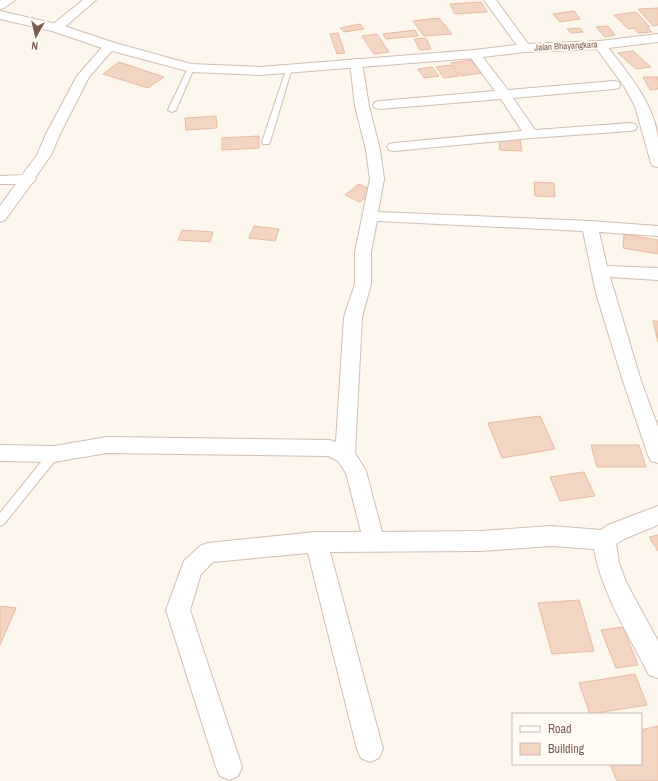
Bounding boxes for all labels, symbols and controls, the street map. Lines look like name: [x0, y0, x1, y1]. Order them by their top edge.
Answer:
north arrow: [16, 16, 56, 56]
street label: Jalan Bhayangkara: [534, 38, 598, 54]
text: N: [30, 39, 39, 53]
legend: [512, 713, 642, 765]
text: Road: [548, 721, 572, 737]
text: Building: [548, 741, 585, 757]

